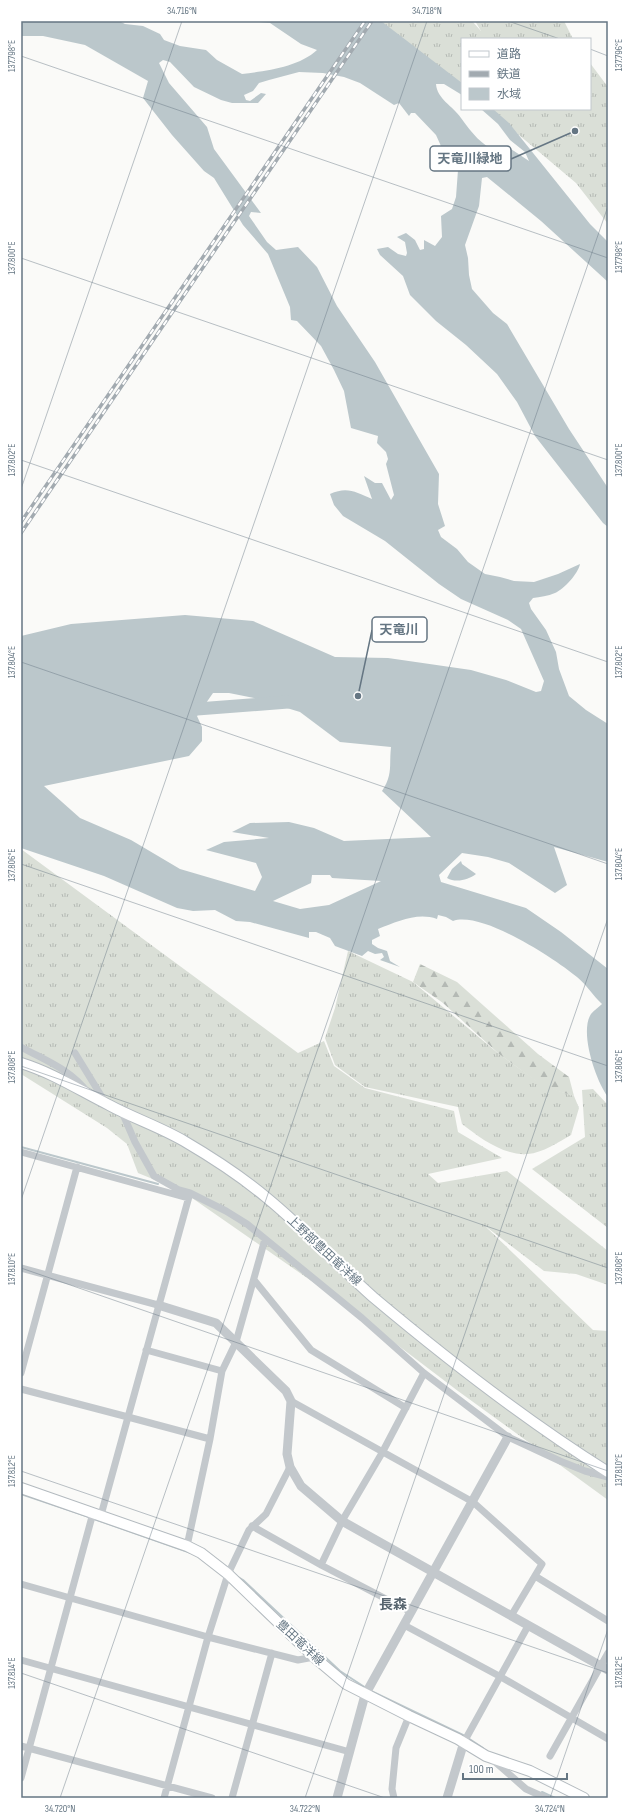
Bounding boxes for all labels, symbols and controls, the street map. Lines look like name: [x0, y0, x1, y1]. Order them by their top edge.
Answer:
text: 34.716°N: [167, 5, 197, 17]
text: 34.718°N: [412, 5, 442, 17]
legend: [461, 38, 591, 110]
text: 137.796°E: [613, 39, 625, 71]
text: 137.798°E: [6, 40, 18, 72]
text: 道路: [497, 47, 521, 62]
text: 鉄道: [497, 67, 521, 82]
text: 水域: [497, 87, 521, 102]
callout: 天竜川緑地: [430, 146, 511, 171]
text: 天竜川緑地: [437, 151, 503, 167]
text: 137.800°E: [6, 241, 18, 275]
text: 137.798°E: [613, 241, 625, 273]
text: 137.800°E: [613, 443, 625, 477]
text: 137.802°E: [6, 444, 18, 476]
callout: 天竜川: [372, 617, 427, 642]
text: 天竜川: [379, 622, 419, 638]
text: 137.804°E: [6, 646, 18, 678]
text: 137.802°E: [613, 646, 625, 678]
text: 137.804°E: [613, 848, 625, 880]
text: 137.806°E: [6, 849, 18, 881]
text: 137.806°E: [613, 1050, 625, 1082]
text: 137.808°E: [6, 1051, 18, 1083]
street label: 上野部豊田竜洋線: [284, 1213, 364, 1289]
text: 137.808°E: [613, 1252, 625, 1284]
text: 137.810°E: [6, 1253, 18, 1285]
text: 137.810°E: [613, 1454, 625, 1486]
text: 137.812°E: [6, 1455, 18, 1487]
district label: 長森: [379, 1596, 407, 1613]
street label: 豊田竜洋線: [273, 1617, 327, 1669]
text: 137.812°E: [613, 1656, 625, 1688]
text: 137.814°E: [6, 1657, 18, 1689]
scale bar: [463, 1755, 567, 1781]
text: 100 m: [469, 1762, 494, 1777]
text: 34.720°N: [45, 1803, 75, 1815]
text: 34.722°N: [290, 1803, 320, 1815]
text: 34.724°N: [535, 1803, 565, 1815]

